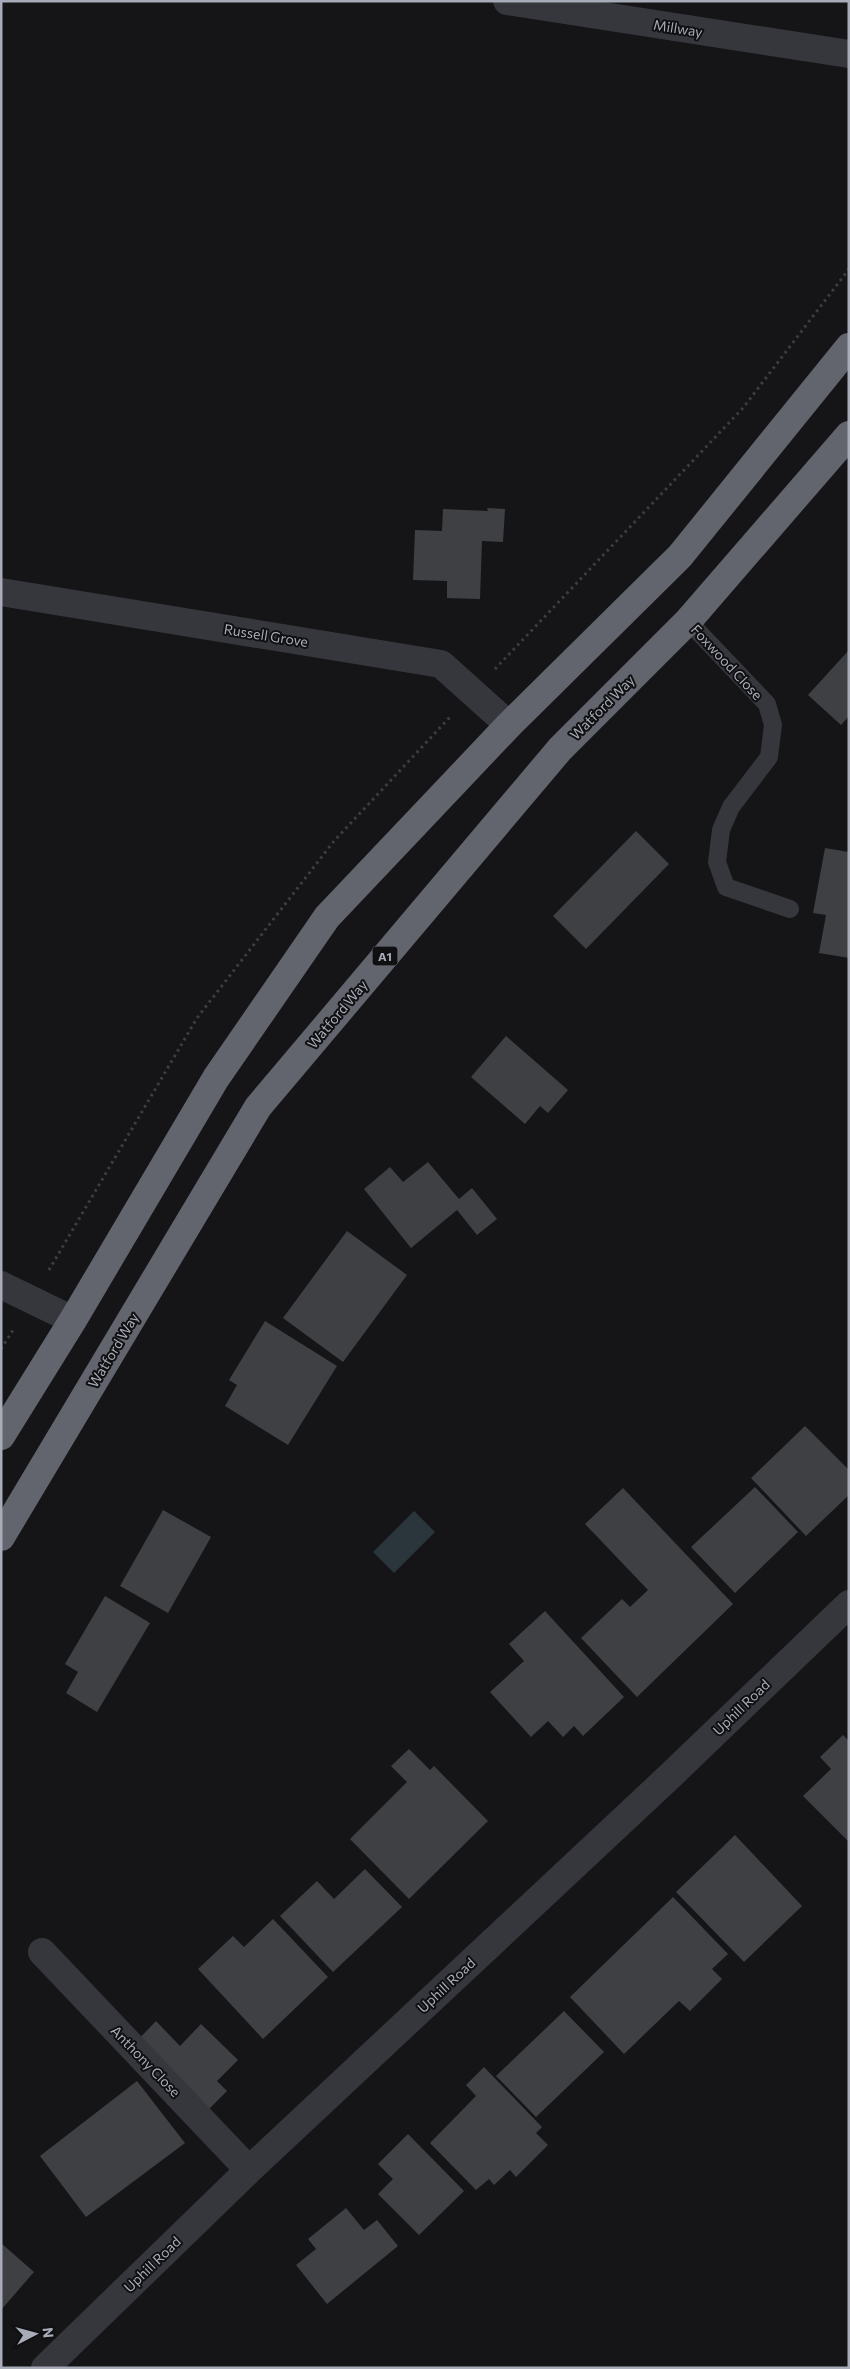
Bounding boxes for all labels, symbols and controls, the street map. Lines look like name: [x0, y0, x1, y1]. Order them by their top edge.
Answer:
street label: Millway: [652, 16, 704, 40]
street label: Russell Grove: [223, 620, 309, 650]
street label: Foxwood Close: [688, 621, 766, 703]
street label: Watford Way: [566, 671, 638, 743]
road number: A1: [372, 946, 398, 966]
street label: Watford Way: [303, 976, 371, 1052]
street label: Watford Way: [84, 1310, 142, 1390]
street label: Uphill Road: [709, 1676, 773, 1738]
street label: Uphill Road: [414, 1954, 478, 2016]
street label: Anthony Close: [108, 2022, 184, 2100]
street label: Uphill Road: [120, 2233, 184, 2295]
north arrow: [10, 2309, 60, 2359]
text: N: [39, 2326, 57, 2339]

